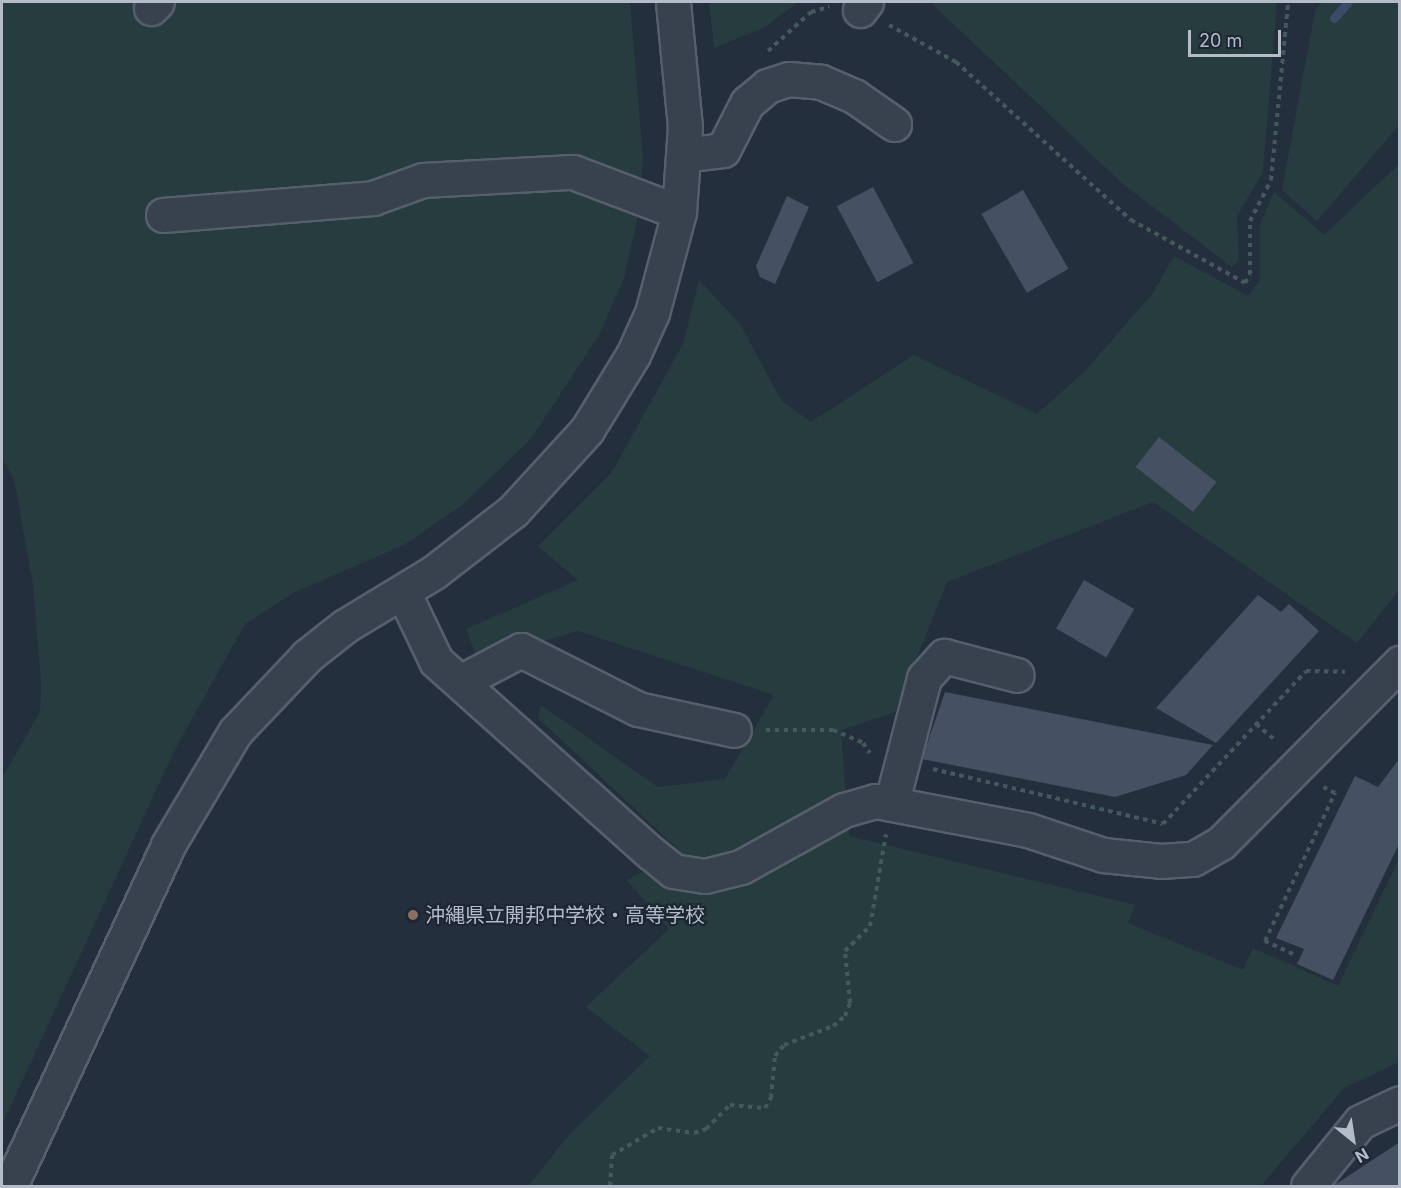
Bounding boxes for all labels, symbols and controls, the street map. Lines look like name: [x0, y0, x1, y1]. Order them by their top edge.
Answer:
scale bar: [1191, 18, 1284, 56]
text: 20 m: [1199, 30, 1242, 51]
place label: 沖縄県立開邦中学校・高等学校: [425, 903, 705, 927]
marker: 沖縄県立開邦中学校・高等学校: [406, 908, 420, 922]
north arrow: [1323, 1110, 1383, 1170]
text: N: [1352, 1144, 1372, 1167]

